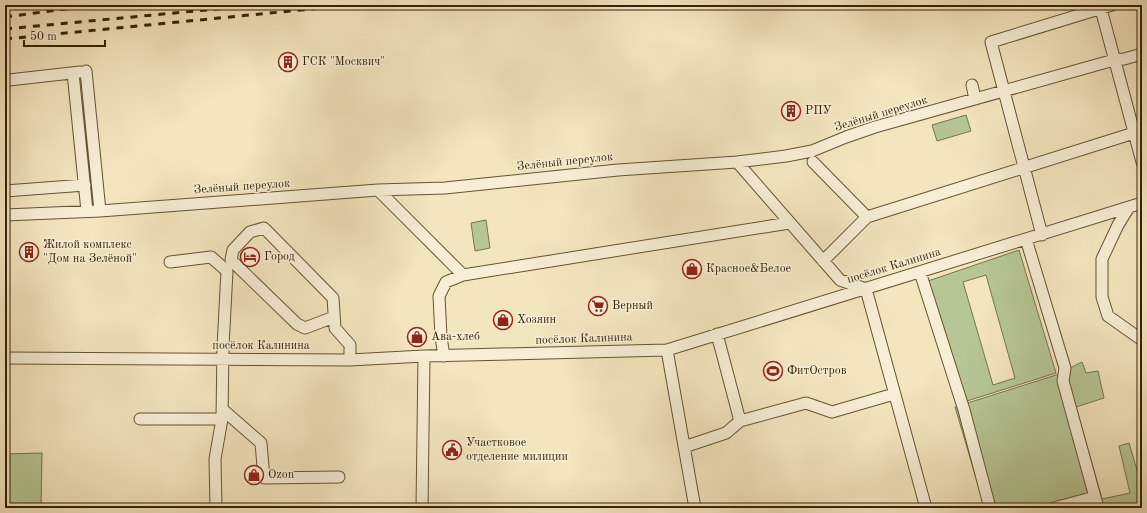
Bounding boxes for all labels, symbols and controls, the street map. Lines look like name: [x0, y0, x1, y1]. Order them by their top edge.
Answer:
scale bar: [24, 22, 105, 48]
text: 50 m: [30, 30, 57, 43]
building icon: ГСК "Москвич": [277, 51, 299, 73]
place label: ГСК "Москвич": [302, 56, 385, 68]
street label: Зелёный переулок: [833, 94, 929, 134]
building icon: РПУ: [780, 100, 802, 122]
place label: РПУ: [805, 105, 832, 117]
street label: Зелёный переулок: [516, 151, 614, 173]
street label: Зелёный переулок: [193, 178, 291, 196]
place label: Жилой комплекс "Дом на Зелёной": [43, 239, 137, 265]
building icon: Жилой комплекс "Дом на Зелёной": [18, 241, 40, 263]
hotel icon: Город: [239, 246, 261, 268]
street label: посёлок Калинина: [846, 246, 942, 286]
place label: Город: [264, 251, 295, 263]
shop icon: Красное&Белое: [681, 258, 703, 280]
place label: Красное&Белое: [706, 263, 792, 275]
supermarket icon: Верный: [587, 295, 609, 317]
place label: Верный: [612, 300, 653, 312]
shop icon: Хозяин: [492, 309, 514, 331]
place label: Хозяин: [517, 314, 557, 326]
shop icon: Ава-хлеб: [406, 326, 428, 348]
place label: Ава-хлеб: [431, 331, 480, 343]
street label: посёлок Калинина: [535, 331, 633, 347]
street label: посёлок Калинина: [212, 340, 310, 352]
sports icon: ФитОстров: [762, 360, 784, 382]
place label: ФитОстров: [787, 365, 847, 377]
place label: Участковое отделение милиции: [466, 437, 568, 463]
public building icon: Участковое отделение милиции: [441, 439, 463, 461]
shop icon: Ozon: [243, 464, 265, 486]
place label: Ozon: [268, 469, 295, 481]

